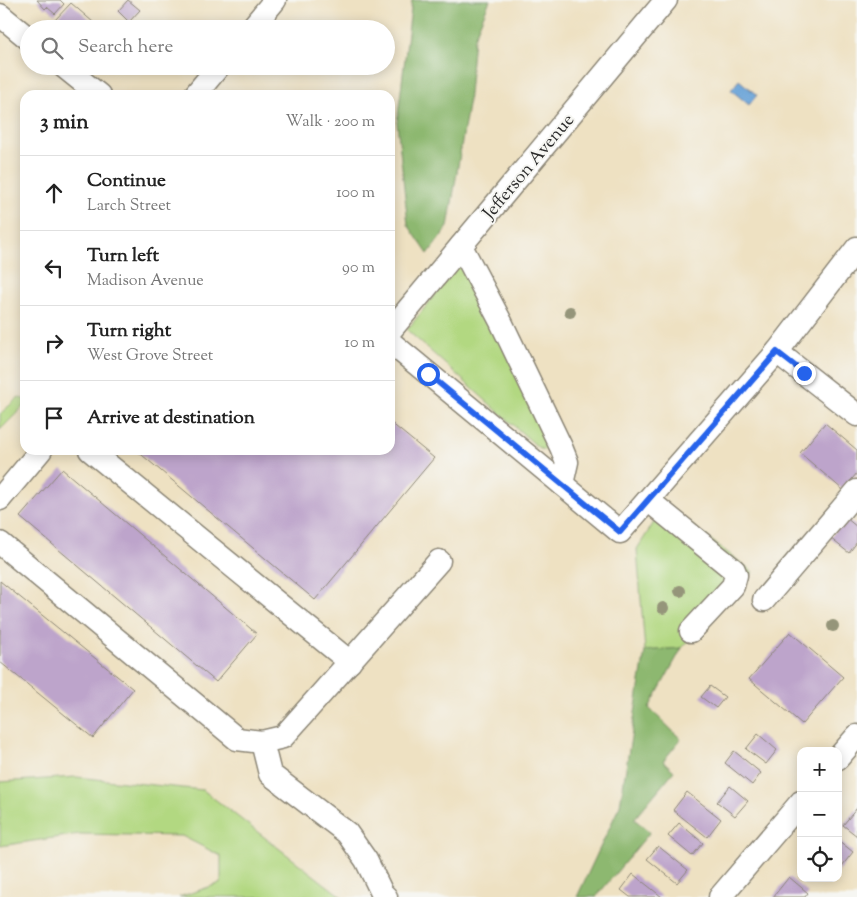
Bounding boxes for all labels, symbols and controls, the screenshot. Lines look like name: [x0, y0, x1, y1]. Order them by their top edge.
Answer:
search box: [20, 20, 395, 75]
icon: search: [38, 34, 66, 62]
text: Search here: [78, 34, 173, 61]
text: 3 min: [40, 108, 89, 138]
street label: Jefferson Avenue: [477, 109, 582, 227]
text: Walk · 200 m: [286, 111, 375, 134]
text: Continue: [87, 168, 166, 195]
icon: ahead: [40, 179, 68, 207]
text: 100 m: [336, 182, 375, 205]
text: Larch Street: [87, 195, 171, 218]
text: Turn left: [87, 243, 159, 270]
icon: left: [40, 254, 68, 282]
text: 90 m: [342, 257, 375, 280]
text: Madison Avenue: [87, 270, 204, 293]
text: Turn right: [87, 318, 171, 345]
icon: right: [40, 329, 68, 357]
text: 10 m: [345, 332, 375, 355]
text: West Grove Street: [87, 345, 213, 368]
route end: [793, 362, 816, 385]
route start: [417, 363, 440, 386]
icon: arrive: [40, 404, 68, 432]
text: Arrive at destination: [87, 405, 255, 432]
map controls: [797, 747, 842, 882]
button: +: [797, 747, 842, 792]
button: −: [797, 792, 842, 837]
button: locate: [797, 837, 842, 882]

